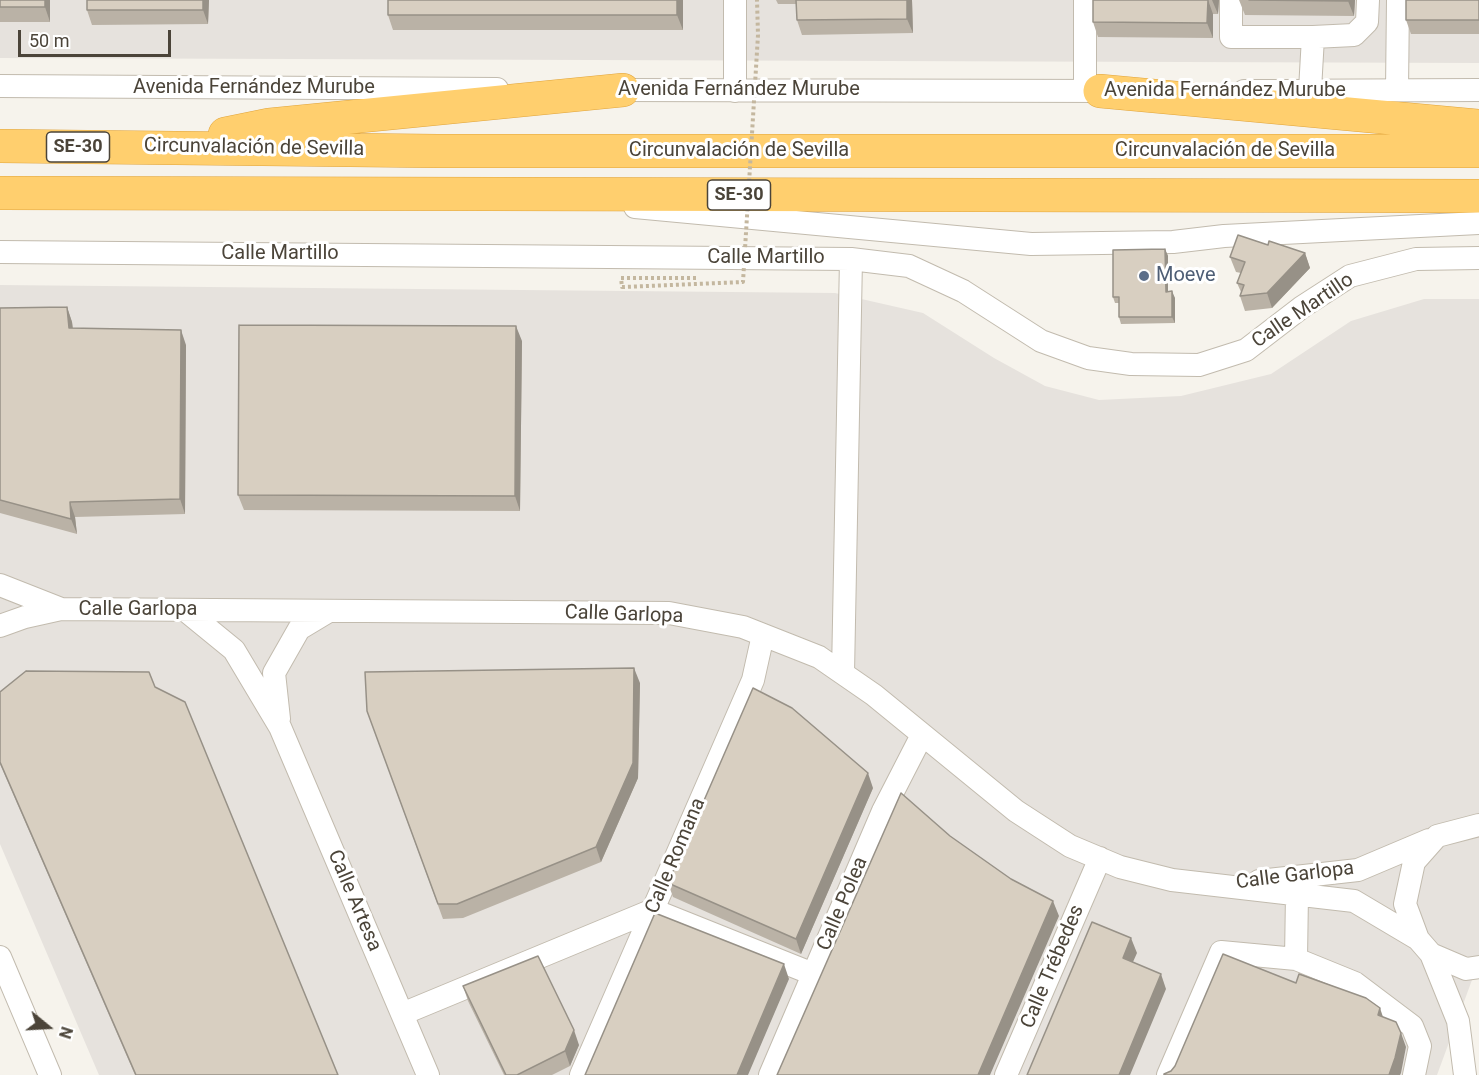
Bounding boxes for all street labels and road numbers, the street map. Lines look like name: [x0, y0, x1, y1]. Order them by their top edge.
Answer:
street label: Avenida Fernández Murube: [133, 76, 375, 100]
street label: Avenida Fernández Murube: [618, 78, 860, 102]
street label: Avenida Fernández Murube: [1104, 79, 1346, 103]
road number: SE-30: [46, 132, 110, 162]
street label: Circunvalación de Sevilla: [144, 134, 364, 162]
street label: Circunvalación de Sevilla: [629, 139, 849, 163]
street label: Circunvalación de Sevilla: [1115, 139, 1335, 163]
road number: SE-30: [708, 180, 771, 210]
street label: Calle Martillo: [221, 242, 339, 266]
street label: Calle Martillo: [707, 246, 825, 270]
street label: Calle Martillo: [1248, 268, 1358, 354]
street label: Calle Garlopa: [79, 598, 197, 622]
street label: Calle Garlopa: [564, 601, 684, 629]
street label: Calle Romana: [641, 795, 711, 917]
street label: Calle Artesa: [322, 847, 386, 955]
street label: Calle Polea: [813, 854, 873, 954]
street label: Calle Garlopa: [1235, 857, 1355, 895]
street label: Calle Trébedes: [1016, 902, 1090, 1032]

